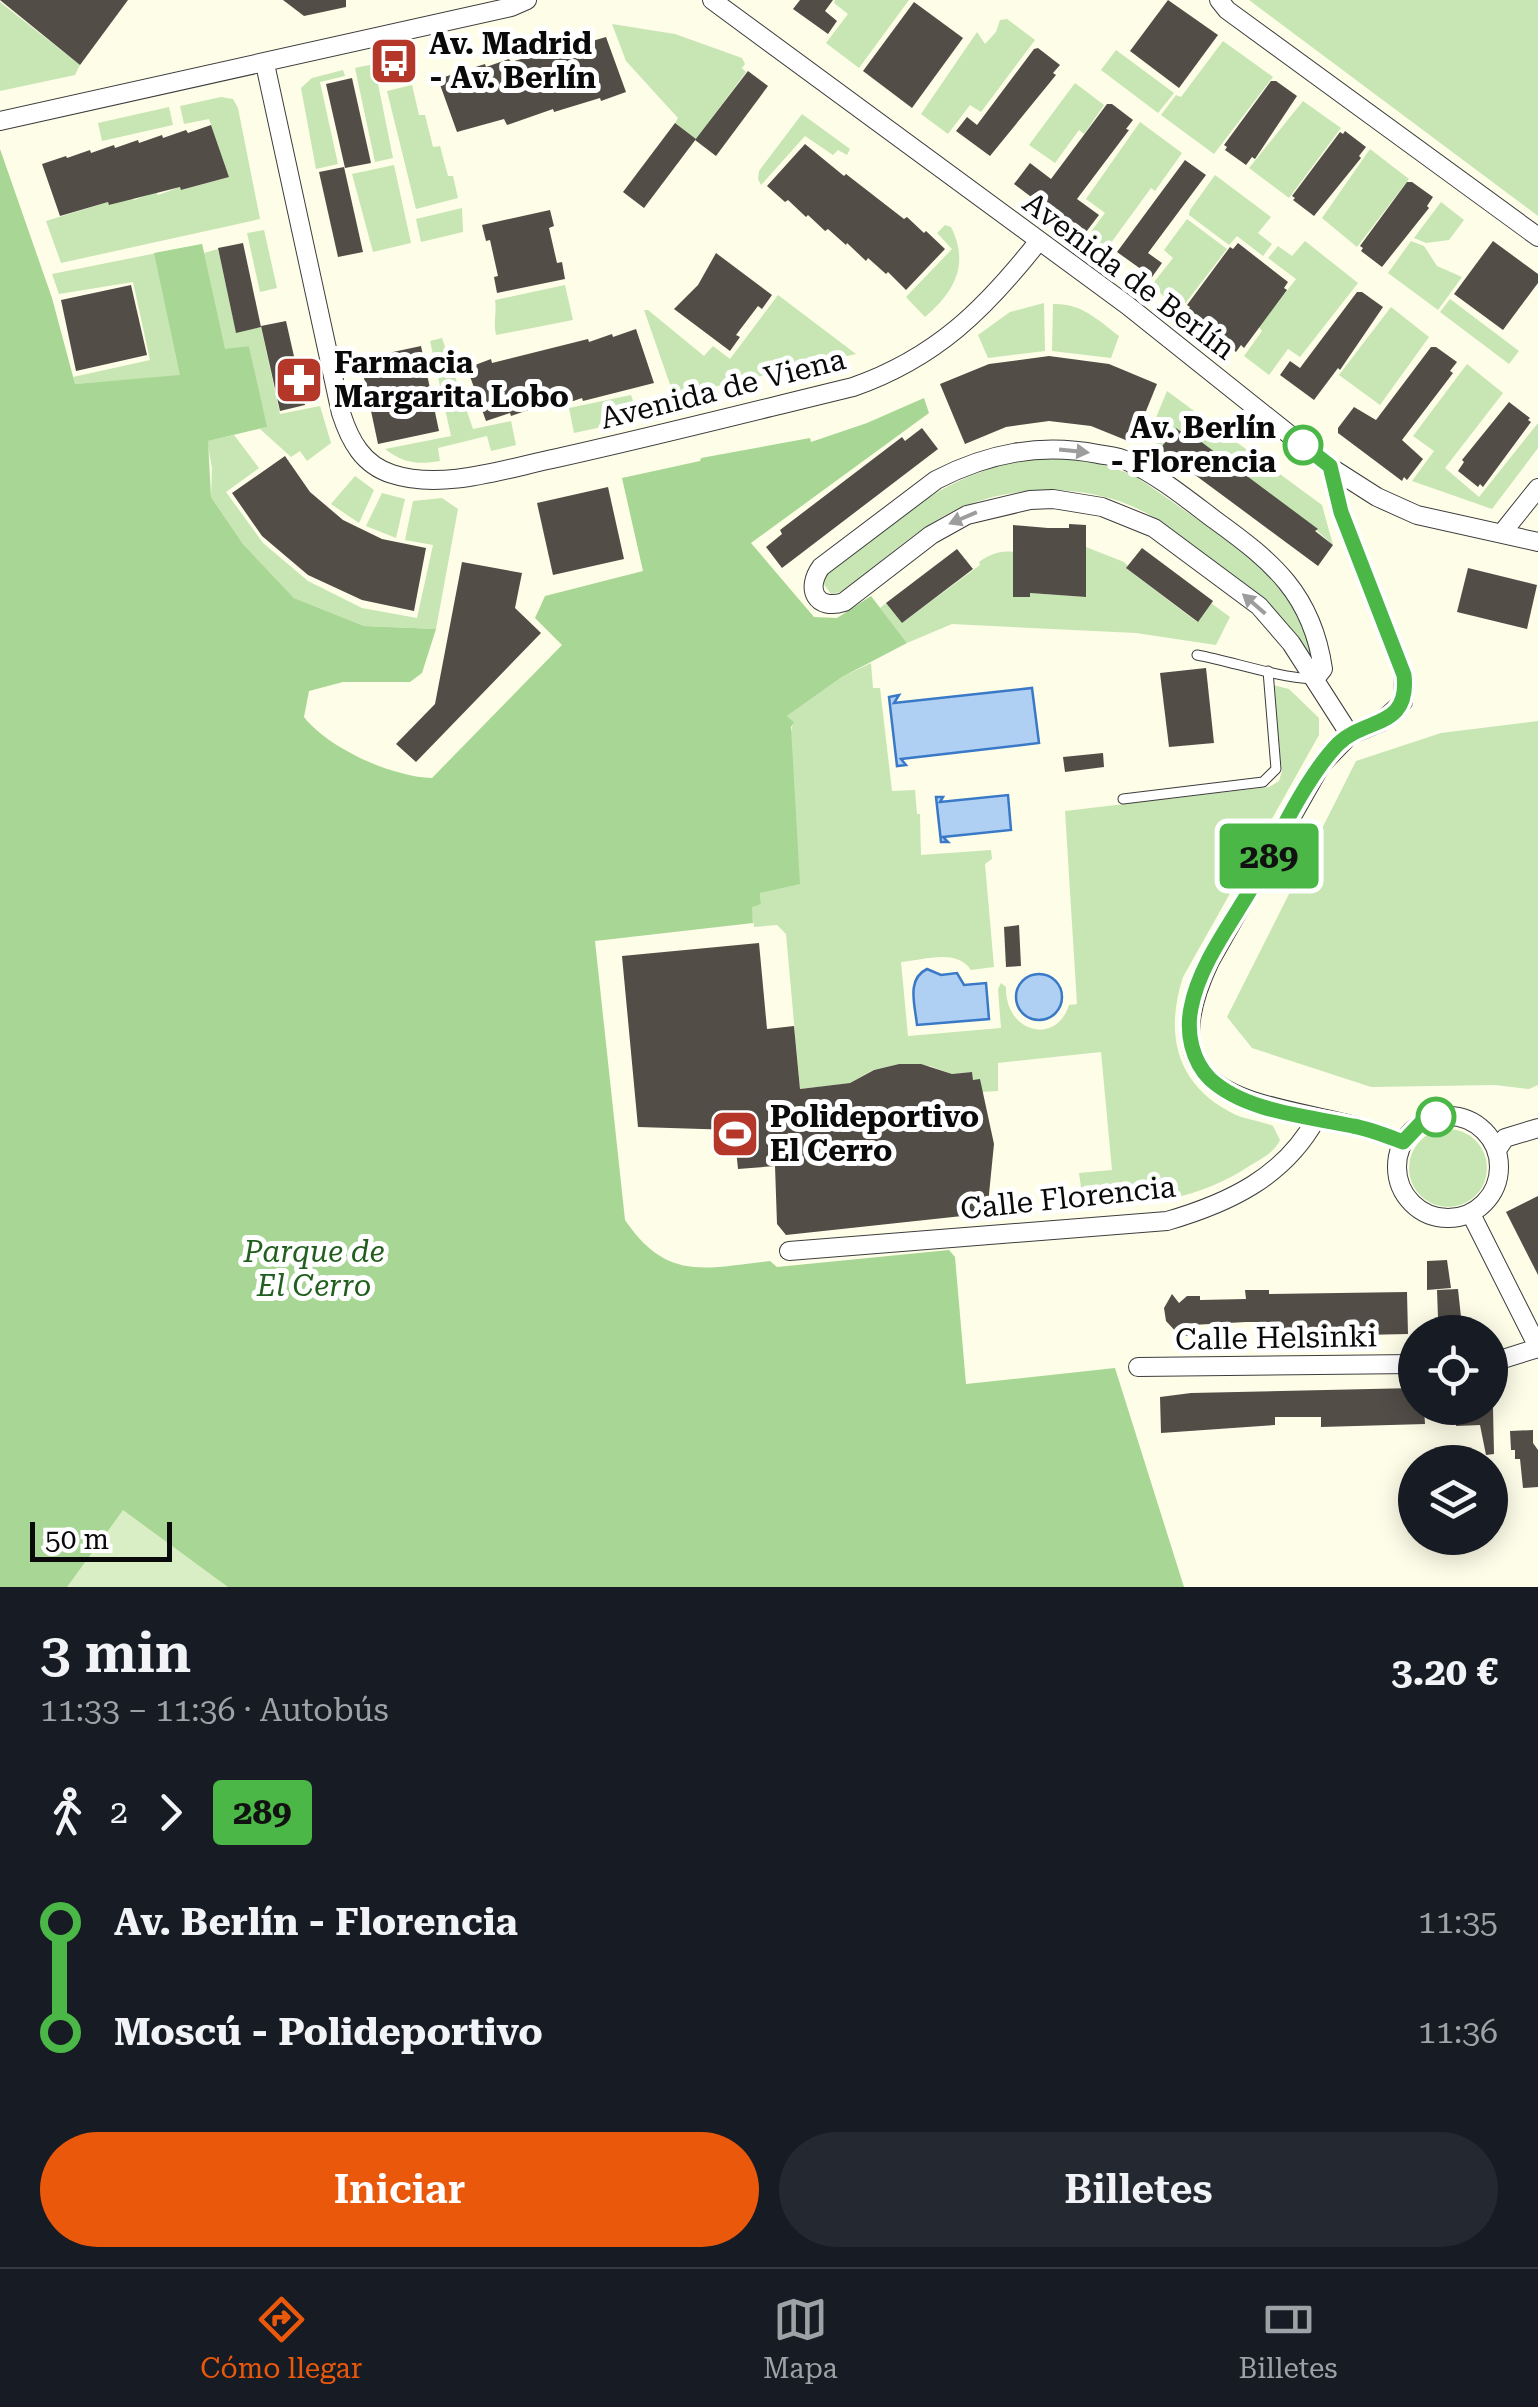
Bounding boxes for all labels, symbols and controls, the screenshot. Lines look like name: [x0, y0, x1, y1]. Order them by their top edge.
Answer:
place label: Av. Madrid - Av. Berlín: [429, 26, 596, 95]
bus stop icon: Av. Madrid - Av. Berlín: [368, 35, 420, 87]
street label: Avenida de Berlín: [1017, 185, 1242, 367]
street label: Avenida de Viena: [597, 341, 849, 436]
place label: Farmacia Margarita Lobo: [334, 345, 569, 414]
pharmacy icon: Farmacia Margarita Lobo: [273, 354, 325, 406]
place label: Av. Berlín - Florencia: [1110, 410, 1276, 479]
marker: Av. Berlín - Florencia: [1284, 426, 1322, 464]
one-way arrow: [1058, 443, 1090, 459]
one-way arrow: [948, 510, 978, 526]
one-way arrow: [1242, 594, 1267, 616]
line badge: 289: [1212, 824, 1326, 888]
text: 289: [1240, 836, 1298, 877]
unlabelled marker: [1417, 1098, 1455, 1136]
place label: Polideportivo El Cerro: [770, 1099, 979, 1168]
sports icon: Polideportivo El Cerro: [709, 1108, 761, 1160]
street label: Calle Florencia: [958, 1169, 1177, 1226]
park label: Parque de El Cerro: [242, 1234, 385, 1303]
map controls: [1398, 1315, 1508, 1555]
button: locate: [1398, 1315, 1508, 1425]
street label: Calle Helsinki: [1175, 1318, 1377, 1357]
button: layers: [1398, 1445, 1508, 1555]
scale bar: [30, 1517, 172, 1562]
text: 50 m: [45, 1523, 109, 1556]
text: 3 min: [40, 1621, 191, 1685]
text: 3.20 €: [1391, 1650, 1498, 1694]
text: 11:33 – 11:36 · Autobús: [40, 1691, 389, 1729]
icon: walk: [40, 1785, 95, 1840]
icon: forward: [143, 1785, 198, 1840]
text: 289: [233, 1792, 292, 1833]
text: 2: [110, 1793, 128, 1831]
text: Av. Berlín - Florencia: [114, 1900, 518, 1944]
text: 11:35: [1418, 1903, 1498, 1941]
text: Moscú - Polideportivo: [114, 2010, 543, 2054]
text: 11:36: [1418, 2013, 1498, 2051]
button: Iniciar: [40, 2132, 759, 2247]
button: Billetes: [779, 2132, 1498, 2247]
tab: Cómo llegar: [200, 2292, 362, 2385]
tab: Mapa: [763, 2292, 838, 2385]
tab: Billetes: [1238, 2292, 1338, 2385]

